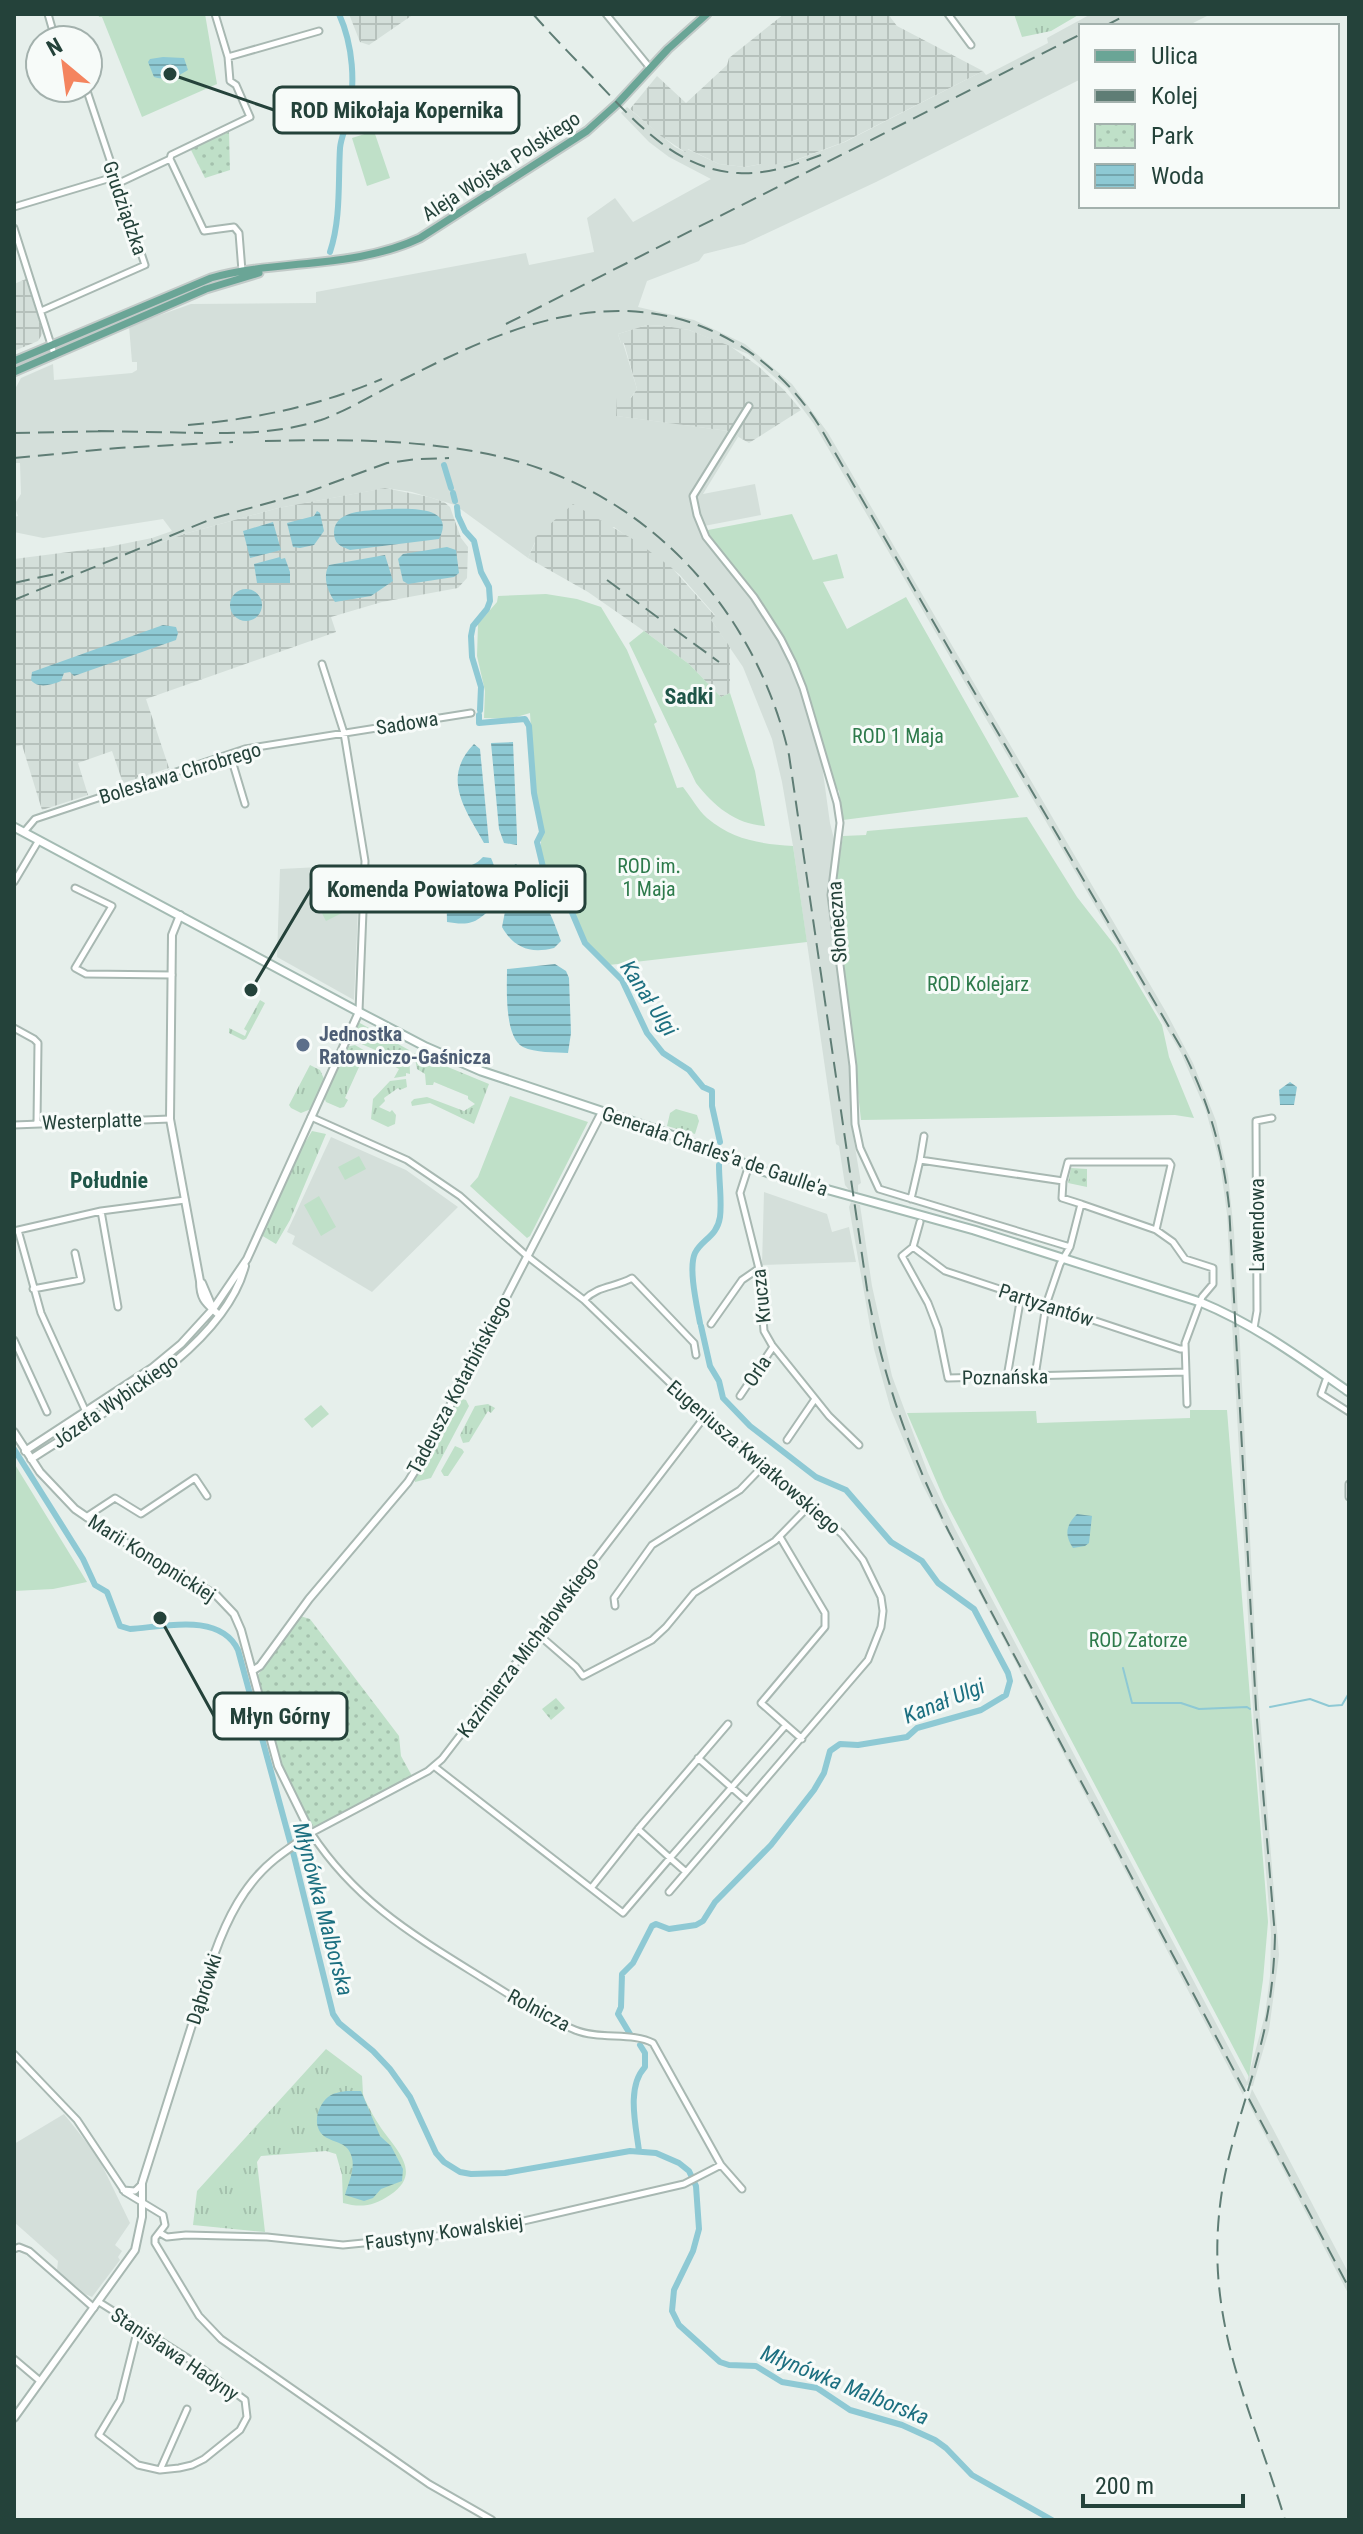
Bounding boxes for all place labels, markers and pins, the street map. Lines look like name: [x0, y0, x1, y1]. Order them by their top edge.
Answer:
callout: ROD Mikołaja Kopernika: [274, 87, 519, 133]
callout: Komenda Powiatowa Policji: [311, 866, 585, 912]
place label: Jednostka Ratowniczo-Gaśnicza: [319, 1022, 491, 1069]
marker: Jednostka Ratowniczo-Gaśnicza: [294, 1036, 312, 1054]
callout: Młyn Górny: [214, 1693, 347, 1739]

